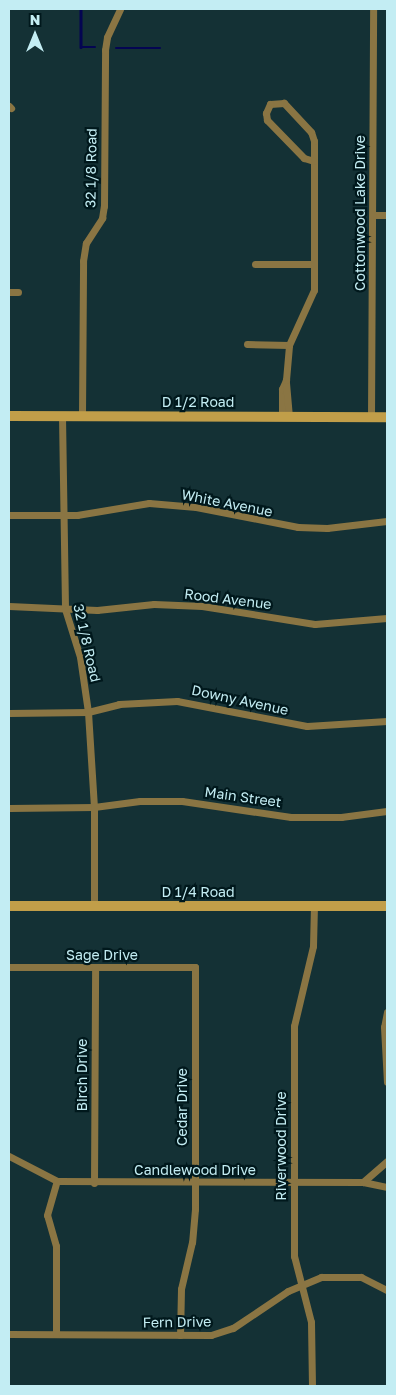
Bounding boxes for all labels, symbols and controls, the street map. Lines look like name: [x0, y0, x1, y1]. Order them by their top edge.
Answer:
north arrow: [10, 10, 60, 60]
text: N: [30, 11, 40, 28]
street label: 32 1/8 Road: [82, 128, 100, 208]
street label: Cottonwood Lake Drive: [352, 135, 368, 291]
street label: D 1/2 Road: [162, 394, 234, 410]
street label: White Avenue: [180, 486, 274, 520]
street label: Rood Avenue: [183, 585, 273, 613]
street label: 32 1/8 Road: [70, 602, 104, 684]
street label: Downy Avenue: [190, 682, 290, 718]
street label: Main Street: [204, 783, 282, 811]
street label: D 1/4 Road: [161, 884, 235, 900]
street label: Sage Drive: [66, 947, 138, 963]
street label: Birch Drive: [74, 1039, 90, 1111]
street label: Cedar Drive: [174, 1068, 190, 1146]
street label: Riverwood Drive: [273, 1091, 289, 1201]
street label: Candlewood Drive: [134, 1162, 256, 1178]
street label: Fern Drive: [143, 1313, 211, 1331]

